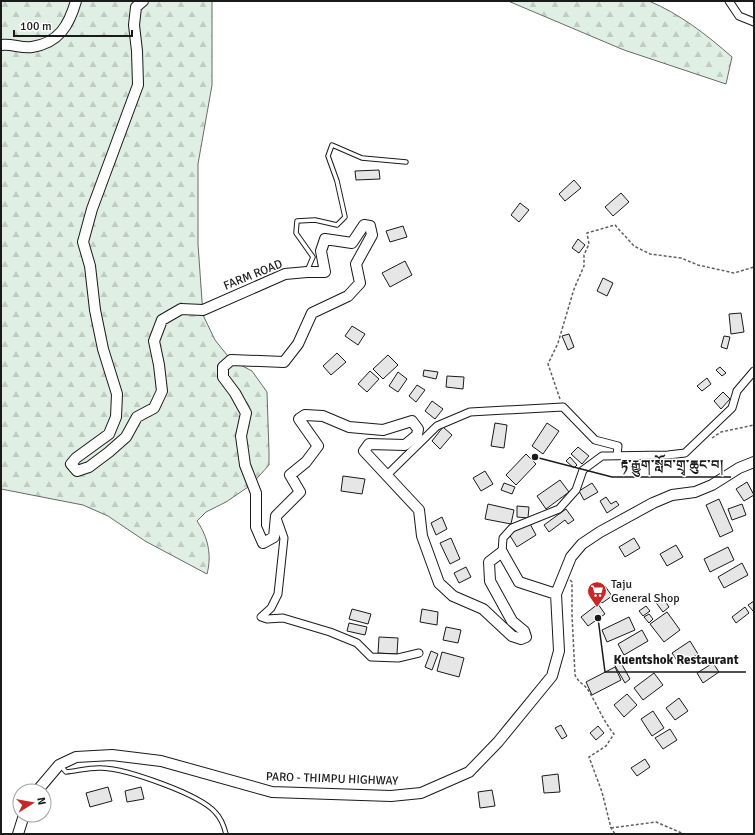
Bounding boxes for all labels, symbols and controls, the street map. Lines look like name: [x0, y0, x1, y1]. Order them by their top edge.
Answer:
scale bar: [14, 12, 132, 38]
text: 100 m: [20, 19, 52, 34]
street label: FARM ROAD: [221, 256, 285, 294]
callout: རྟ་རྒྱུག་སློབ་གྲྭ་ཆུང་བ།: [612, 452, 731, 477]
text: རྟ་རྒྱུག་སློབ་གྲྭ་ཆུང་བ།: [621, 454, 724, 477]
place label: Taju General Shop: [611, 577, 680, 606]
supermarket icon: Taju General Shop: [586, 580, 608, 608]
callout: Kuentshok Restaurant: [605, 647, 746, 672]
text: Kuentshok Restaurant: [613, 652, 739, 668]
street label: PARO - THIMPU HIGHWAY: [265, 769, 399, 789]
north arrow: [12, 783, 52, 823]
text: N: [34, 796, 48, 806]

